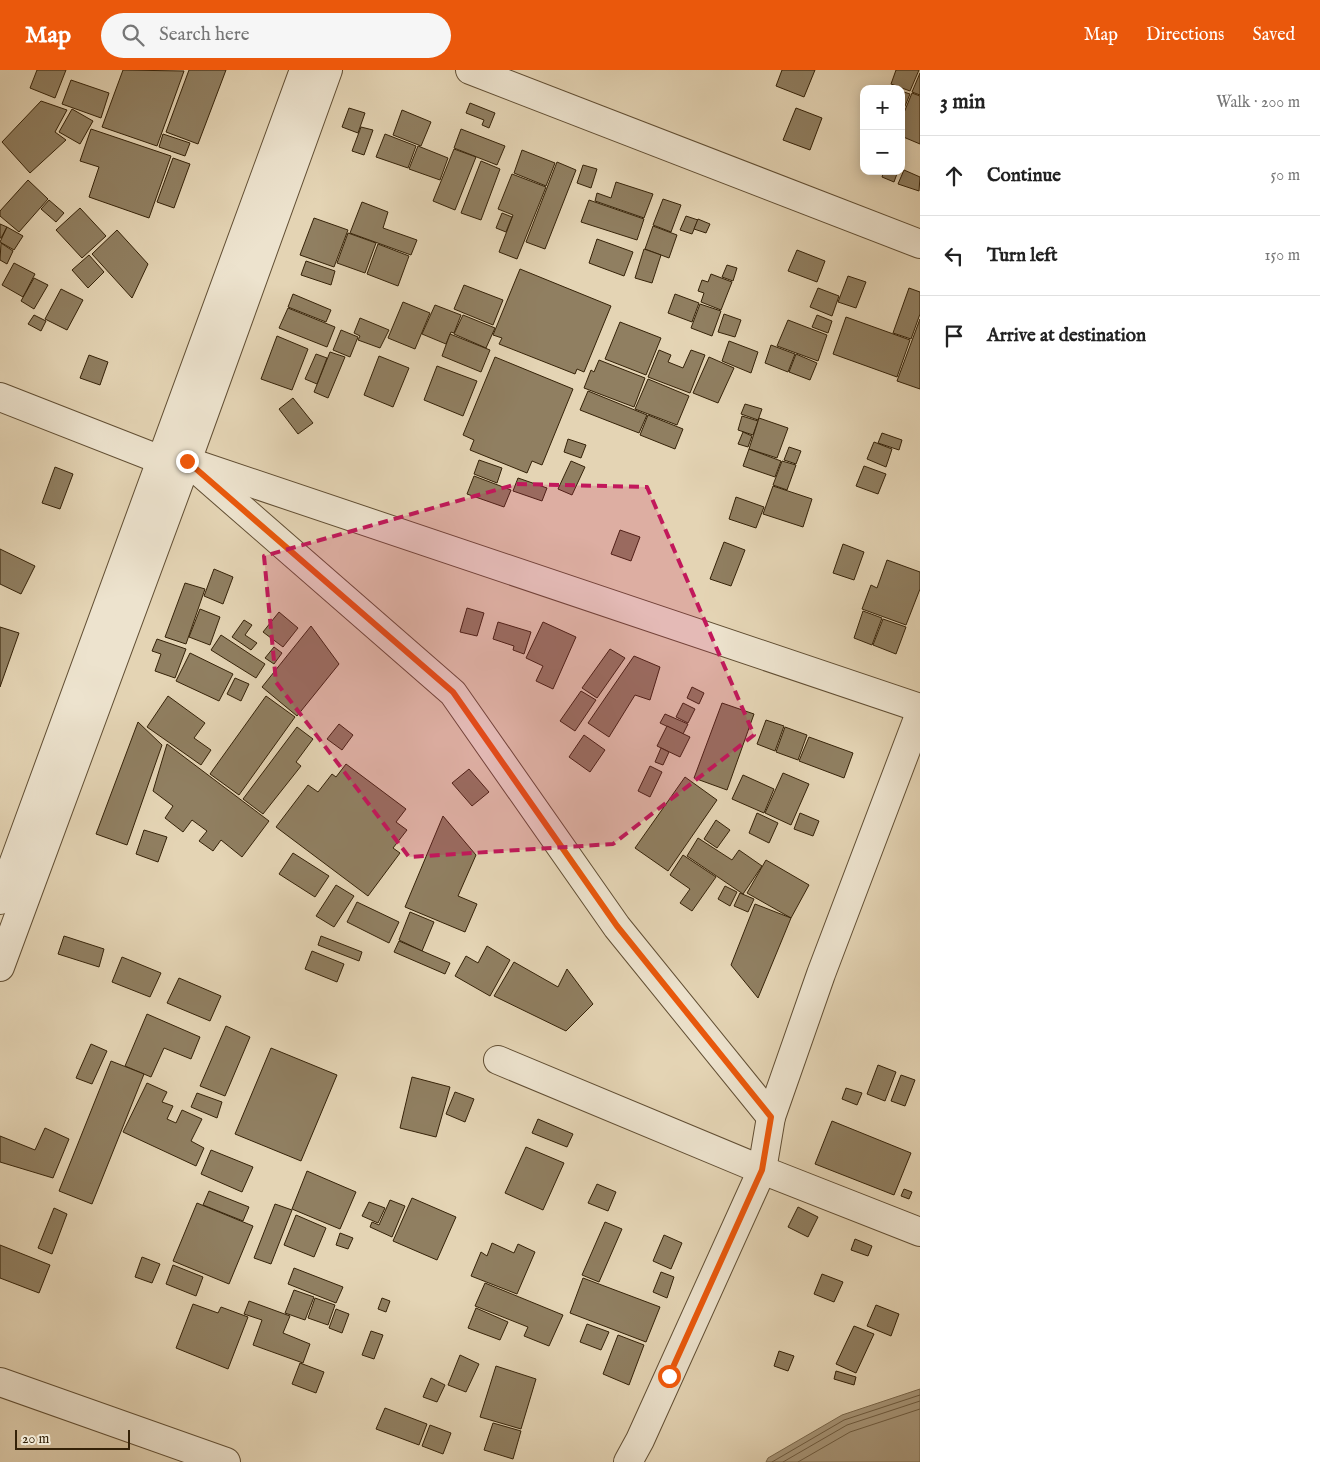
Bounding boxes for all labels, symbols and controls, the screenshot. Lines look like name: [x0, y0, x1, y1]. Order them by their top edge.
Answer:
search box: [101, 13, 451, 58]
text: Map: [25, 20, 71, 51]
icon: search: [119, 21, 147, 49]
text: Search here: [159, 23, 250, 47]
text: Map: [1084, 24, 1118, 47]
text: Directions: [1146, 24, 1224, 47]
text: Saved: [1252, 24, 1295, 47]
map controls: [860, 85, 905, 175]
button: +: [860, 85, 905, 130]
text: 3 min: [940, 89, 985, 116]
text: Walk · 200 m: [1216, 93, 1300, 113]
button: −: [860, 130, 905, 175]
icon: ahead: [940, 162, 968, 190]
text: Continue: [987, 164, 1061, 188]
text: 50 m: [1271, 166, 1300, 186]
icon: left: [940, 242, 968, 270]
text: Turn left: [987, 244, 1058, 268]
text: 150 m: [1265, 246, 1300, 266]
icon: arrive: [940, 322, 968, 350]
text: Arrive at destination: [987, 324, 1146, 348]
route end: [176, 450, 199, 473]
route start: [658, 1365, 681, 1388]
scale bar: [15, 1427, 130, 1450]
text: 20 m: [22, 1430, 49, 1448]

